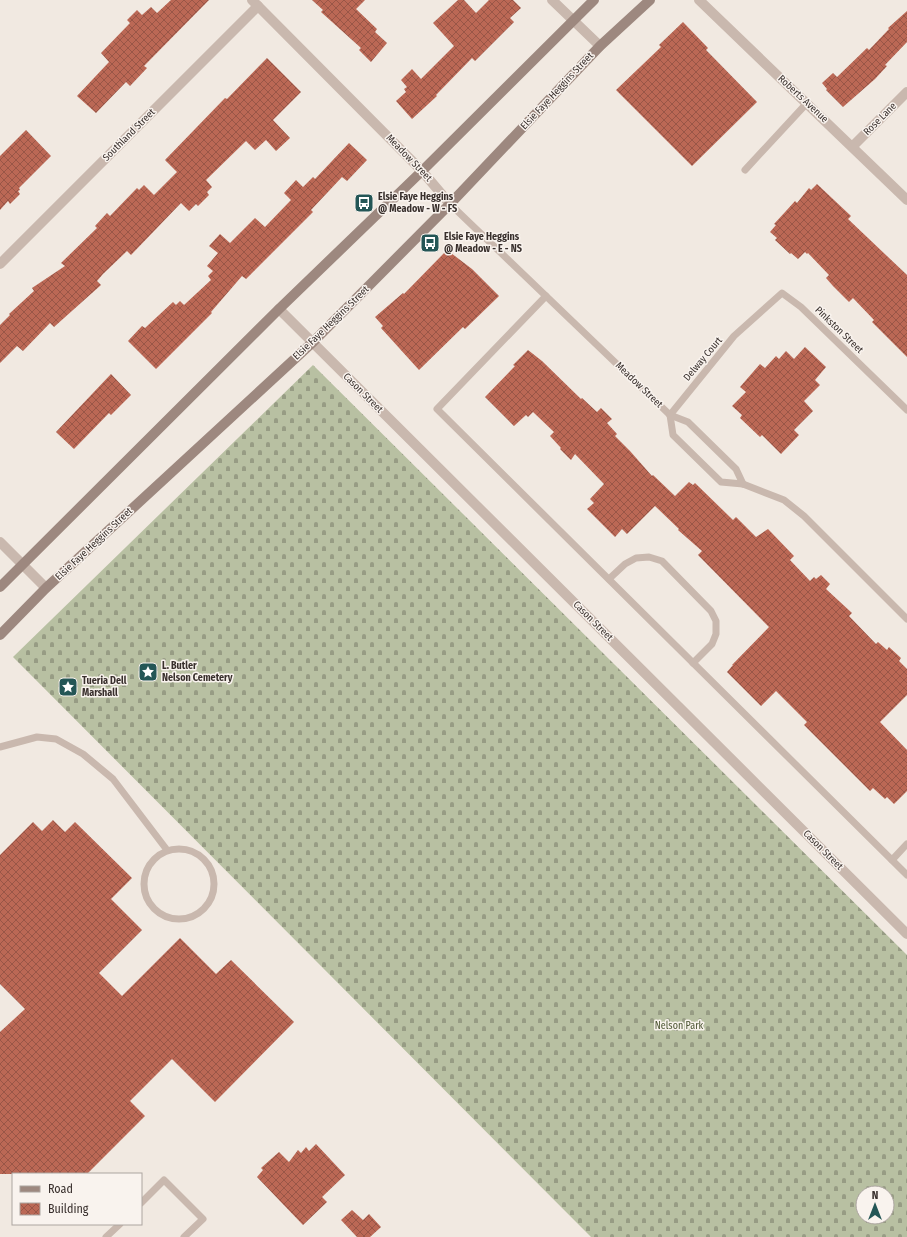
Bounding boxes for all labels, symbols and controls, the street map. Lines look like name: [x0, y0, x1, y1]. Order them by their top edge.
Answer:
street label: Elsie Faye Heggins Street: [518, 49, 596, 132]
street label: Roberts Avenue: [775, 73, 831, 125]
street label: Rose Lane: [861, 100, 899, 138]
street label: Southland Street: [100, 106, 158, 164]
street label: Meadow Street: [384, 132, 435, 185]
place label: Elsie Faye Heggins @ Meadow - W - FS: [378, 191, 457, 215]
bus stop icon: Elsie Faye Heggins @ Meadow - W - FS: [353, 192, 375, 214]
place label: Elsie Faye Heggins @ Meadow - E - NS: [444, 231, 522, 255]
bus stop icon: Elsie Faye Heggins @ Meadow - E - NS: [419, 232, 441, 254]
street label: Elsie Faye Heggins Street: [291, 283, 372, 362]
street label: Pinkston Street: [812, 304, 866, 357]
street label: Delway Court: [681, 334, 725, 383]
street label: Meadow Street: [613, 360, 666, 411]
street label: Cason Street: [341, 371, 386, 416]
street label: Elsie Faye Heggins Street: [53, 505, 136, 583]
street label: Cason Street: [571, 599, 616, 644]
place label: L. Butler Nelson Cemetery: [162, 660, 233, 684]
place icon: L. Butler Nelson Cemetery: [137, 661, 159, 683]
place label: Tueria Dell Marshall: [82, 675, 127, 699]
place icon: Tueria Dell Marshall: [57, 676, 79, 698]
street label: Cason Street: [801, 828, 846, 873]
park label: Nelson Park: [655, 1020, 704, 1032]
legend: [12, 1173, 142, 1225]
text: Road: [48, 1182, 73, 1196]
north arrow: [855, 1185, 895, 1225]
text: N: [872, 1189, 878, 1202]
text: Building: [48, 1202, 89, 1216]

